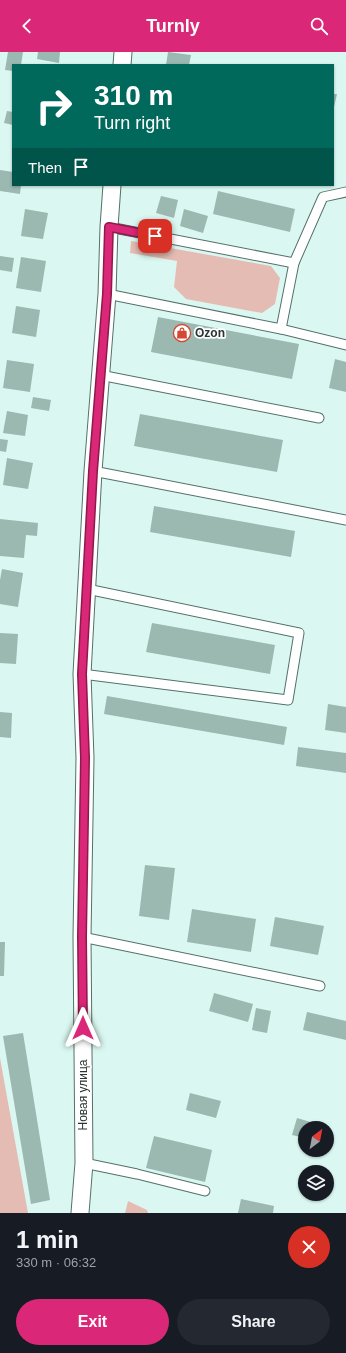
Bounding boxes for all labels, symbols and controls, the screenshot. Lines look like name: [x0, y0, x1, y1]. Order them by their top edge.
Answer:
icon: back: [16, 15, 38, 37]
icon: search: [308, 15, 330, 37]
text: Turnly: [146, 16, 200, 36]
icon: right: [28, 80, 80, 132]
text: 310 m: [94, 80, 173, 111]
text: Turn right: [94, 113, 170, 133]
icon: arrive: [70, 156, 92, 178]
text: Then: [28, 159, 62, 176]
pin: [138, 219, 172, 253]
icon: arrive: [144, 225, 166, 247]
shop icon: Ozon: [172, 323, 192, 343]
place label: Ozon: [195, 326, 225, 340]
position arrow: [62, 1007, 104, 1049]
street label: Новая улица: [76, 1059, 90, 1131]
north arrow: [298, 1121, 334, 1157]
map controls: [298, 1121, 334, 1201]
button: layers: [298, 1165, 334, 1201]
text: 1 min: [16, 1226, 79, 1253]
button: close: [288, 1226, 330, 1268]
text: 330 m · 06:32: [16, 1255, 96, 1270]
button: Exit: [16, 1299, 169, 1345]
button: Share: [177, 1299, 330, 1345]

